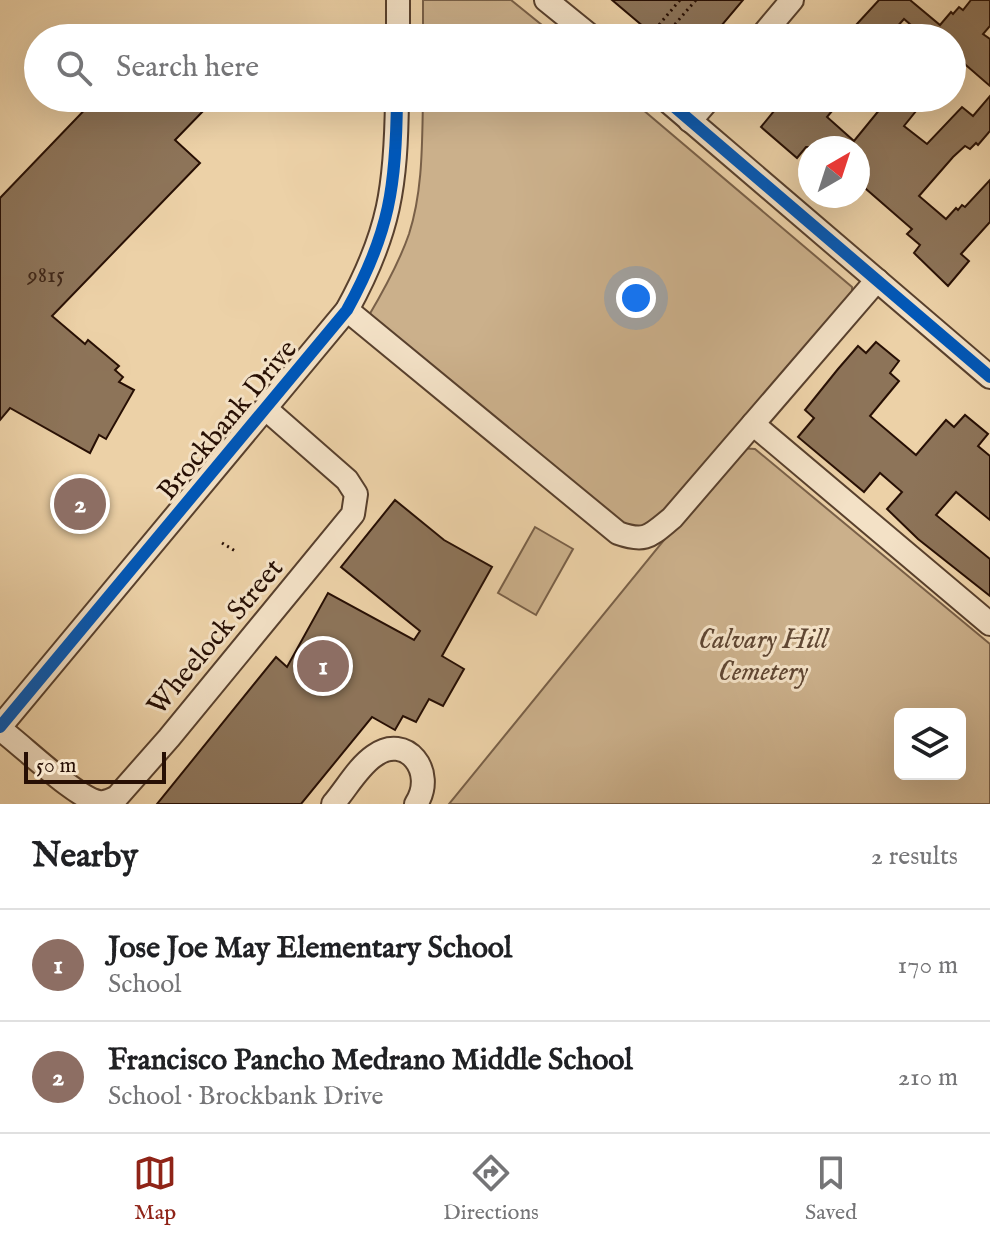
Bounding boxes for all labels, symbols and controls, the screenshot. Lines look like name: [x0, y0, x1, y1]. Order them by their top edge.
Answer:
search box: [24, 24, 966, 112]
icon: search: [52, 46, 96, 90]
text: Search here: [116, 49, 259, 87]
north arrow: [798, 136, 870, 208]
house number: 9815: [26, 260, 65, 291]
your location: [616, 278, 656, 318]
street label: Brockbank Drive: [150, 333, 305, 508]
pin: 2: [54, 474, 106, 534]
street label: Wheelock Street: [140, 552, 292, 723]
park label: Calvary Hill Cemetery: [698, 623, 830, 690]
pin: 1: [297, 636, 349, 696]
map controls: [894, 708, 966, 780]
button: layers: [894, 708, 966, 780]
scale bar: [24, 748, 166, 784]
text: 50 m: [36, 752, 77, 780]
text: Nearby: [32, 835, 138, 878]
text: 2 results: [871, 840, 958, 873]
text: Jose Joe May Elementary School: [108, 930, 512, 968]
text: 1: [53, 949, 63, 982]
text: 170 m: [898, 949, 958, 982]
text: School: [108, 968, 181, 1001]
text: Francisco Pancho Medrano Middle School: [108, 1042, 633, 1080]
text: 2: [52, 1061, 64, 1094]
text: 210 m: [898, 1061, 958, 1094]
text: School · Brockbank Drive: [108, 1080, 383, 1113]
tab: Map: [133, 1151, 177, 1227]
tab: Directions: [443, 1151, 539, 1227]
tab: Saved: [805, 1151, 857, 1227]

